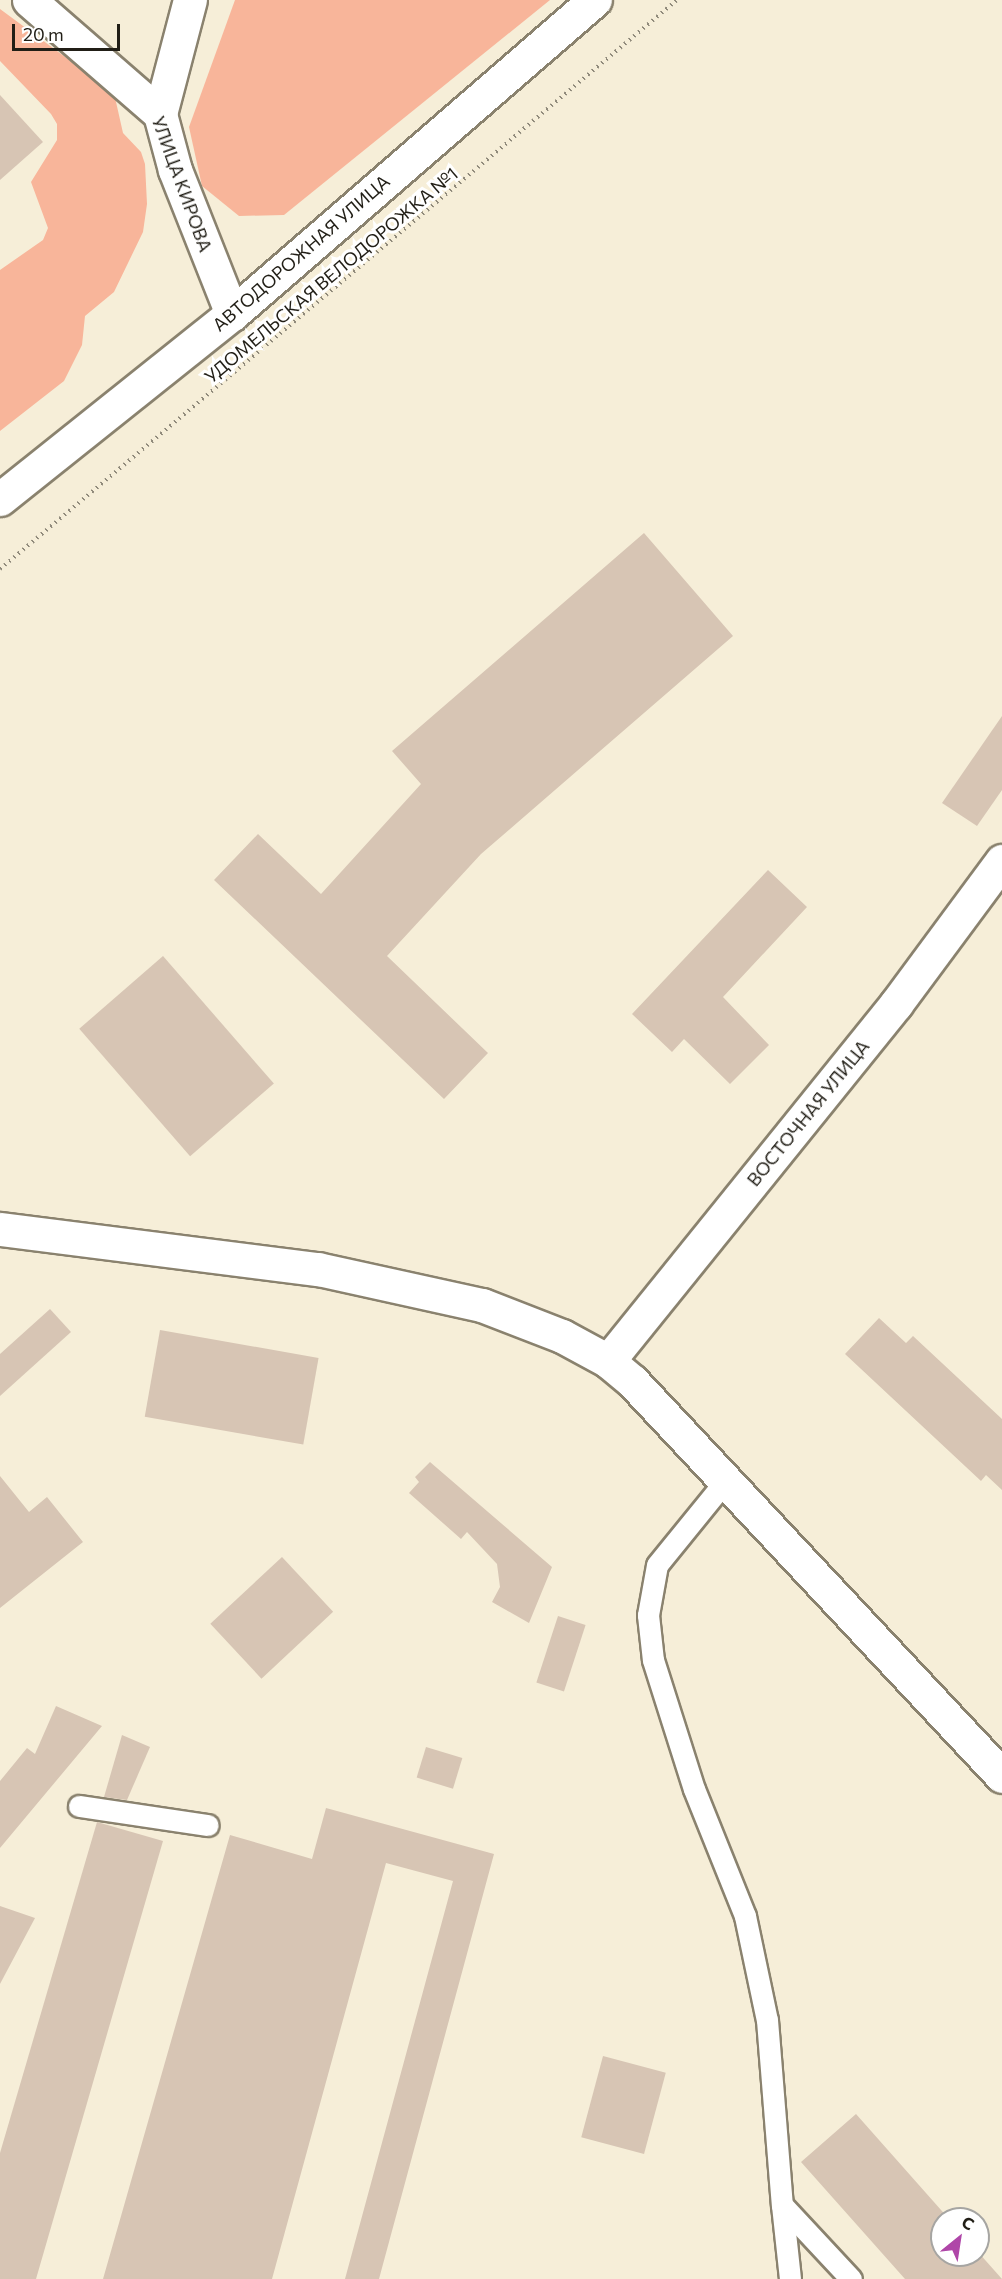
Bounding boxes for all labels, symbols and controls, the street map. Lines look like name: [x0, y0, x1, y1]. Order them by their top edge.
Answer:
scale bar: [15, 12, 123, 50]
text: 20 m: [23, 23, 64, 45]
street label: УЛИЦА КИРОВА: [147, 113, 217, 255]
street label: УДОМЕЛЬСКАЯ ВЕЛОДОРОЖКА №1: [200, 163, 462, 387]
street label: АВТОДОРОЖНАЯ УЛИЦА: [208, 170, 394, 336]
street label: ВОСТОЧНАЯ УЛИЦА: [742, 1036, 874, 1190]
north arrow: [930, 2207, 990, 2267]
text: С: [959, 2212, 978, 2234]

